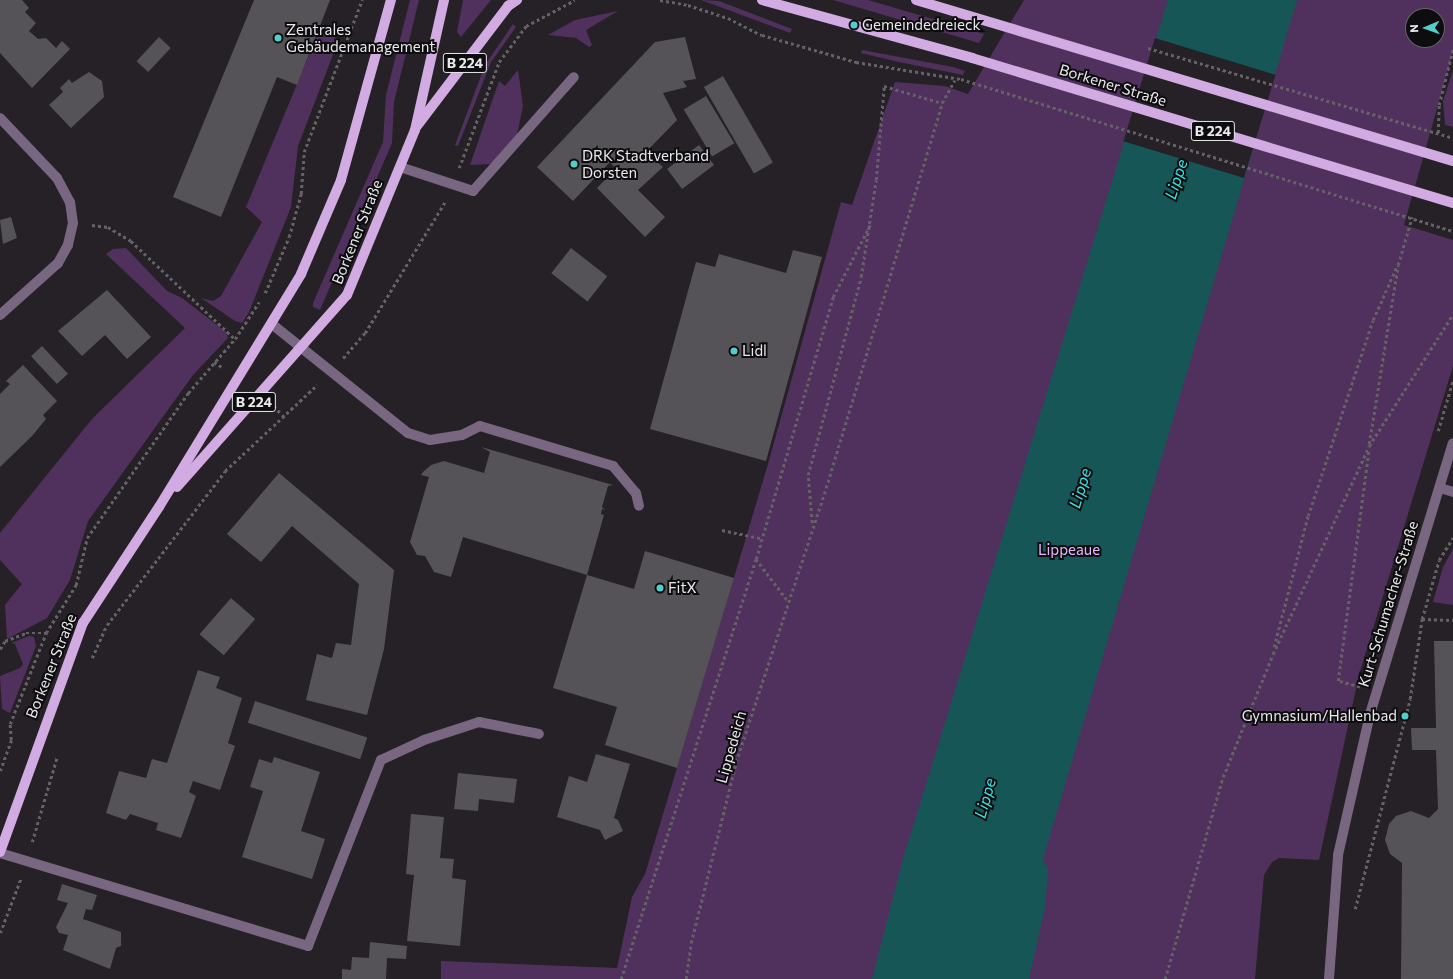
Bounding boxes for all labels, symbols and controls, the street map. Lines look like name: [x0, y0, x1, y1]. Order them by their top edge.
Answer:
north arrow: [1405, 8, 1445, 48]
place label: Gemeindedreieck: [862, 16, 981, 34]
place label: Zentrales Gebäudemanagement: [286, 20, 436, 55]
marker: Gemeindedreieck: [849, 20, 859, 30]
text: N: [1407, 24, 1420, 33]
marker: Zentrales Gebäudemanagement: [273, 33, 283, 43]
road number: B 224: [442, 51, 488, 75]
street label: Borkener Straße: [1057, 60, 1169, 110]
road number: B 224: [1190, 119, 1236, 143]
place label: DRK Stadtverband Dorsten: [582, 146, 709, 181]
water label: Lippe: [1161, 157, 1191, 201]
marker: DRK Stadtverband Dorsten: [569, 159, 579, 169]
street label: Borkener Straße: [328, 177, 386, 287]
place label: Lidl: [742, 342, 767, 360]
marker: Lidl: [729, 346, 739, 356]
road number: B 224: [231, 390, 277, 414]
water label: Lippe: [1065, 466, 1095, 510]
street label: Kurt-Schumacher-Straße: [1354, 519, 1422, 689]
park label: Lippeaue: [1038, 541, 1100, 559]
place label: FitX: [668, 579, 697, 597]
marker: FitX: [655, 583, 665, 593]
street label: Borkener Straße: [22, 611, 80, 721]
place label: Gymnasium/Hallenbad: [1242, 707, 1397, 725]
street label: Lippedeich: [712, 709, 750, 785]
marker: Gymnasium/Hallenbad: [1400, 711, 1410, 721]
water label: Lippe: [970, 776, 1000, 820]

